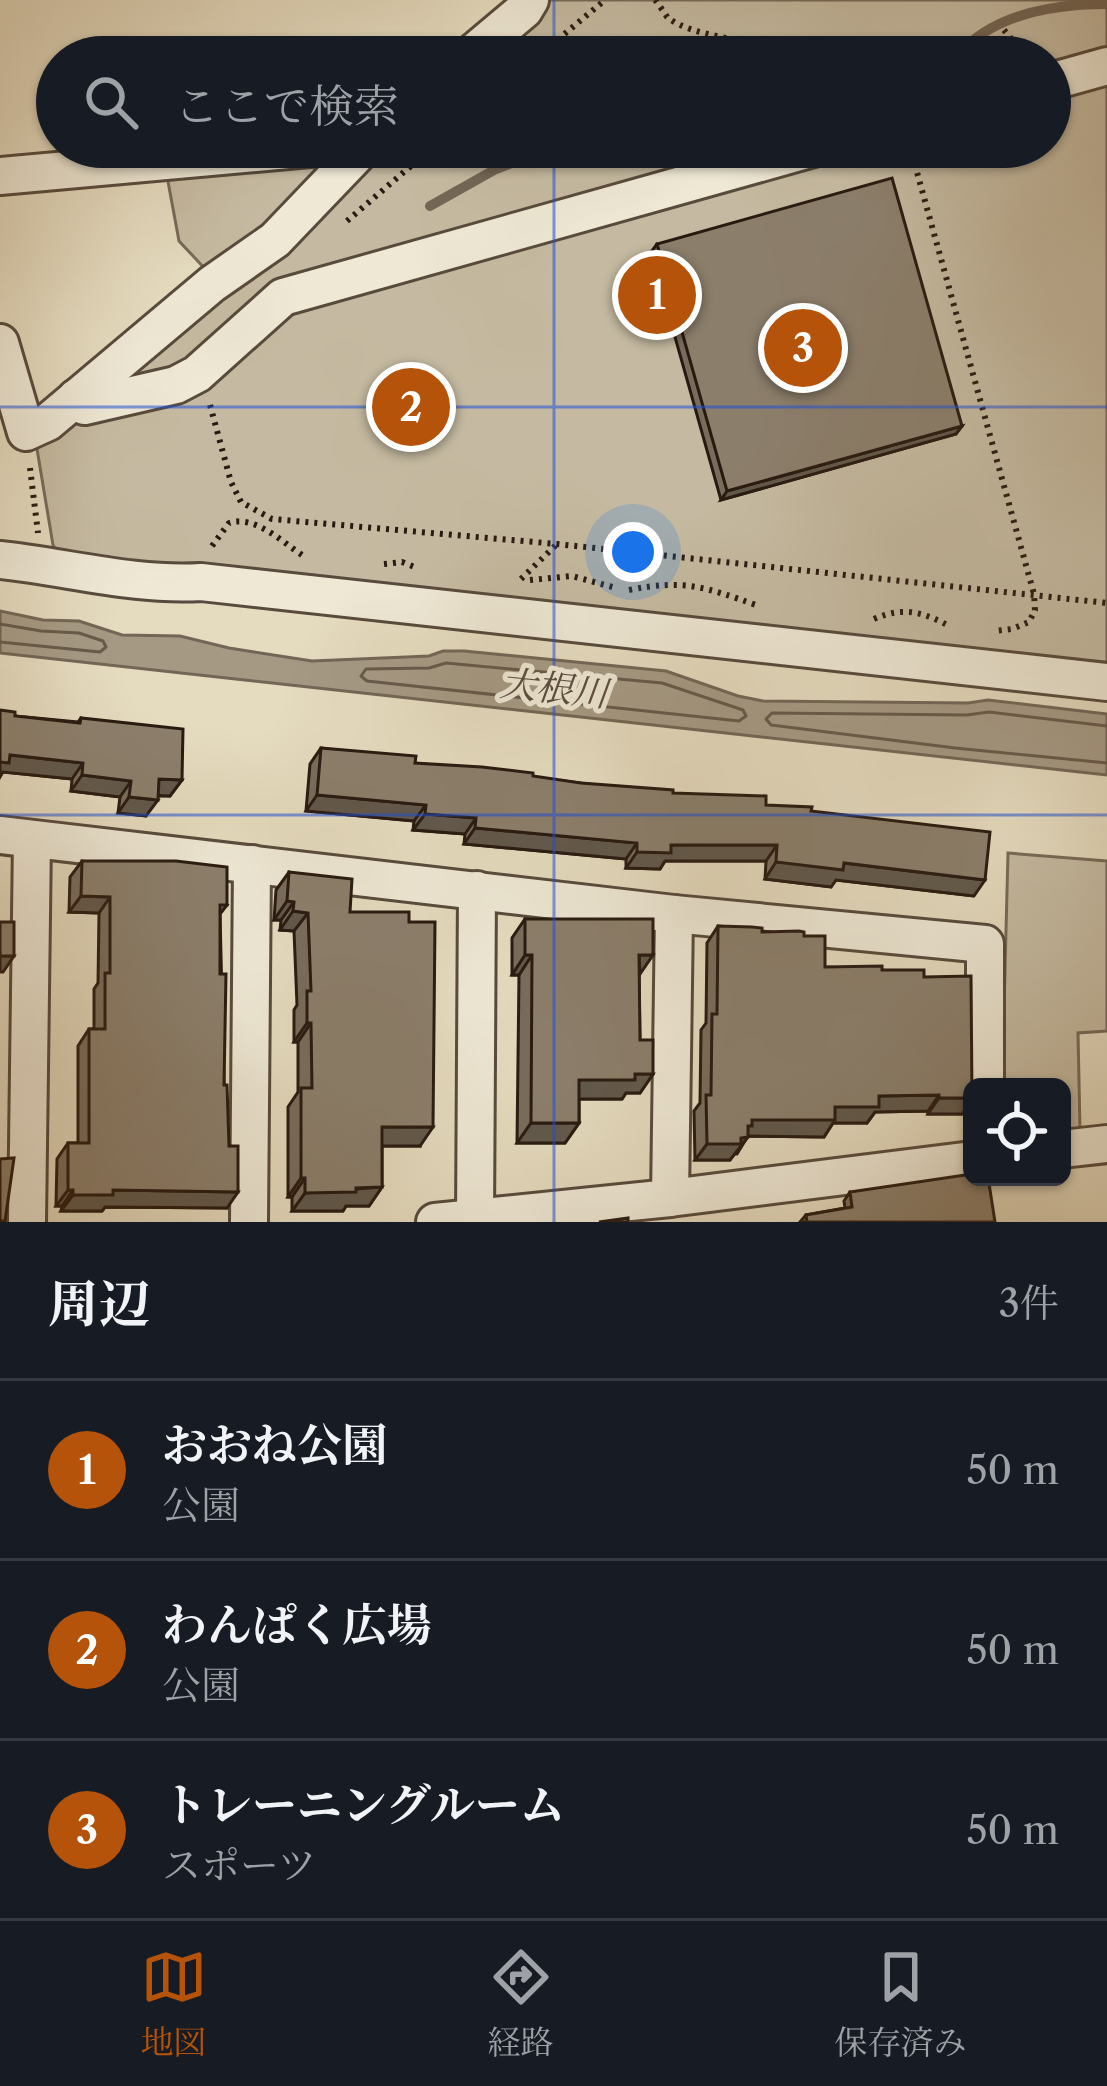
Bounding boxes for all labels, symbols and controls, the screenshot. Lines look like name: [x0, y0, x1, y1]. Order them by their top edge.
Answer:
search box: [36, 36, 1071, 168]
icon: search: [78, 69, 144, 135]
text: ここで検索: [174, 78, 399, 134]
pin: 1: [618, 250, 696, 340]
pin: 3: [764, 303, 842, 393]
pin: 2: [372, 362, 450, 452]
your location: [603, 522, 663, 582]
water label: 大根川: [498, 660, 614, 716]
map controls: [963, 1078, 1071, 1186]
button: locate: [963, 1078, 1071, 1186]
text: 周辺: [48, 1273, 150, 1335]
text: 3件: [999, 1279, 1059, 1327]
text: おおね公園: [162, 1417, 387, 1473]
text: 1: [78, 1446, 96, 1494]
text: 50 m: [966, 1446, 1059, 1494]
text: 公園: [162, 1481, 240, 1529]
text: わんぱく広場: [162, 1597, 432, 1653]
text: 2: [75, 1626, 99, 1674]
text: 50 m: [966, 1626, 1059, 1674]
text: 公園: [162, 1661, 240, 1709]
text: トレーニングルーム: [162, 1777, 565, 1833]
text: 3: [76, 1806, 98, 1854]
text: 50 m: [966, 1806, 1059, 1854]
text: スポーツ: [162, 1841, 316, 1889]
tab: 地図: [141, 1944, 207, 2063]
tab: 経路: [488, 1944, 554, 2063]
tab: 保存済み: [835, 1944, 967, 2063]

